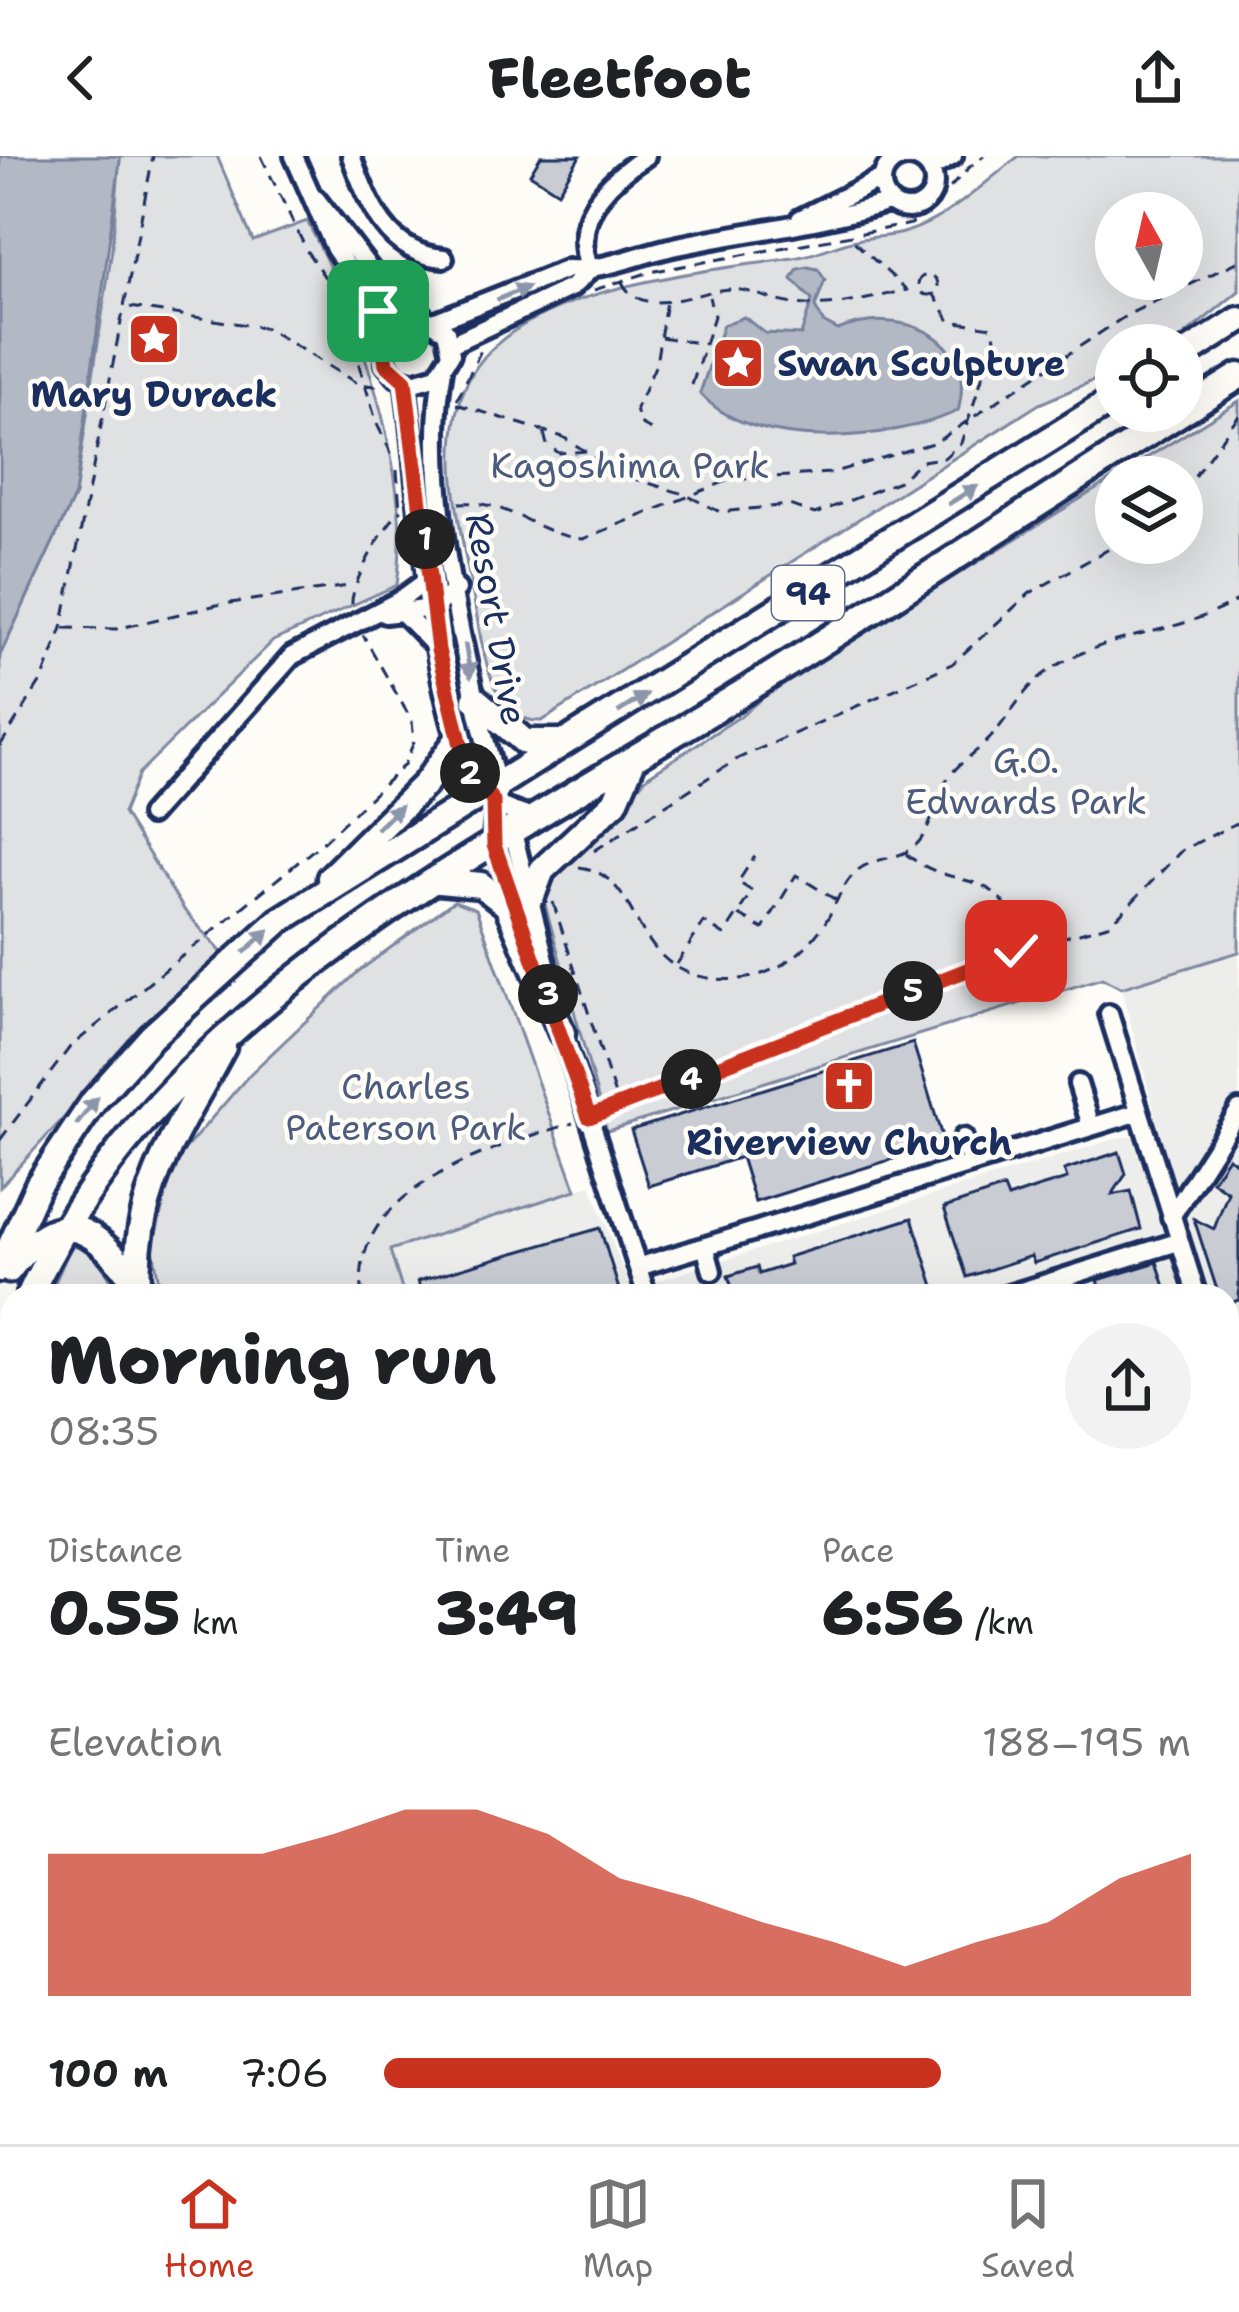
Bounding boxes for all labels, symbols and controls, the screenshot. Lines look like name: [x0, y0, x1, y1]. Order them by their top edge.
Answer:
text: Fleetfoot: [488, 42, 751, 114]
icon: back: [48, 45, 114, 111]
icon: share: [1125, 45, 1191, 111]
north arrow: [1095, 192, 1203, 300]
map controls: [1095, 192, 1203, 564]
pin: [327, 260, 429, 362]
icon: arrive: [345, 278, 411, 344]
one-way arrow: [495, 282, 530, 302]
place icon: Mary Durack: [126, 311, 182, 367]
button: locate: [1095, 324, 1203, 432]
place icon: Swan Sculpture: [710, 335, 766, 391]
place label: Swan Sculpture: [777, 339, 1065, 388]
place label: Mary Durack: [31, 370, 277, 419]
park label: Kagoshima Park: [490, 441, 770, 490]
button: layers: [1095, 456, 1203, 564]
one-way arrow: [946, 485, 980, 506]
pin: 1: [395, 509, 455, 569]
street label: Resort Drive: [454, 509, 539, 729]
text: 1: [417, 516, 433, 561]
road number: 94: [772, 566, 844, 620]
one-way arrow: [459, 643, 478, 680]
one-way arrow: [616, 693, 650, 714]
park label: G.O. Edwards Park: [905, 736, 1147, 826]
pin: 2: [440, 743, 500, 803]
text: 2: [458, 750, 482, 795]
one-way arrow: [374, 804, 403, 832]
pin: [965, 900, 1067, 1002]
icon: check: [983, 918, 1049, 984]
one-way arrow: [242, 928, 272, 955]
pin: 5: [883, 961, 943, 1021]
pin: 3: [518, 964, 578, 1024]
text: 5: [903, 968, 923, 1013]
text: 3: [536, 971, 560, 1016]
pin: 4: [661, 1049, 721, 1109]
text: 4: [679, 1056, 703, 1101]
church icon: Riverview Church: [821, 1058, 877, 1114]
park label: Charles Paterson Park: [285, 1062, 527, 1152]
one-way arrow: [75, 1095, 99, 1127]
place label: Riverview Church: [686, 1118, 1012, 1167]
text: Morning run: [48, 1316, 497, 1404]
button: share: [1065, 1323, 1191, 1449]
text: 08:35: [48, 1405, 159, 1457]
text: Distance: [48, 1528, 183, 1573]
text: Time: [435, 1528, 511, 1573]
text: Pace: [822, 1528, 895, 1573]
text: 0.55: [48, 1573, 180, 1653]
text: 3:49: [435, 1573, 578, 1653]
text: 6:56: [822, 1573, 964, 1653]
text: km: [180, 1600, 238, 1645]
text: /km: [964, 1600, 1034, 1645]
text: Elevation: [48, 1716, 223, 1768]
text: 188–195 m: [982, 1716, 1191, 1768]
text: 100 m: [48, 2047, 168, 2099]
text: 7:06: [240, 2047, 329, 2099]
tab: Home: [164, 2171, 255, 2288]
tab: Map: [583, 2171, 653, 2288]
tab: Saved: [981, 2171, 1075, 2288]

